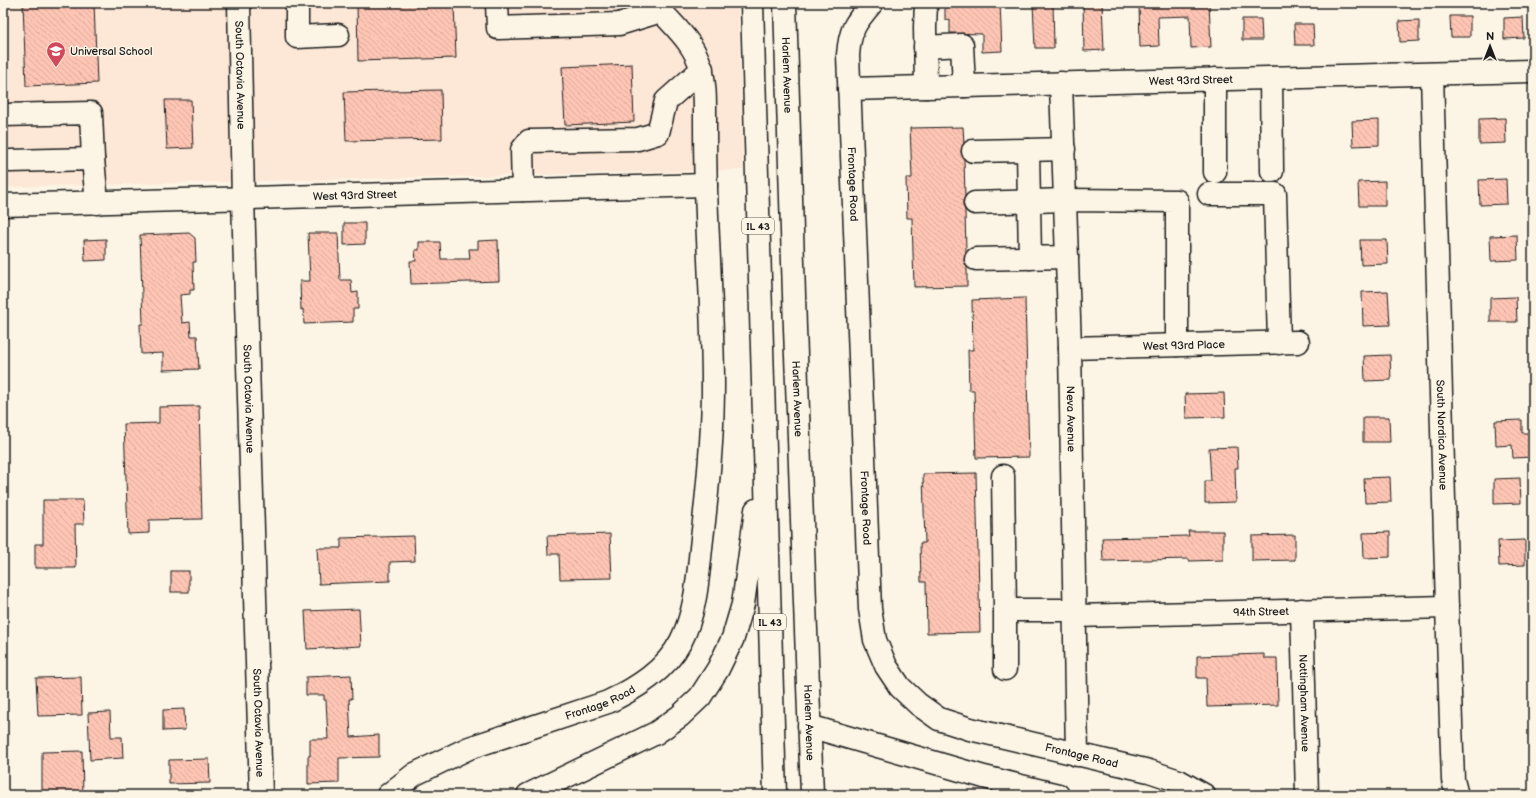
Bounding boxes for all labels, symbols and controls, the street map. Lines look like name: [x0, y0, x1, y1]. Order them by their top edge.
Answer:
street label: South Octavia Avenue: [232, 20, 248, 130]
north arrow: [1470, 26, 1510, 66]
text: N: [1486, 30, 1494, 43]
street label: Harlem Avenue: [779, 37, 794, 114]
school or university icon: Universal School: [45, 40, 67, 68]
place label: Universal School: [70, 45, 153, 58]
street label: West 93rd Street: [1149, 73, 1234, 88]
street label: Frontage Road: [845, 147, 861, 222]
street label: West 93rd Street: [313, 188, 398, 203]
road number: IL 43: [742, 218, 774, 234]
street label: West 93rd Place: [1143, 338, 1226, 353]
street label: South Octavia Avenue: [240, 344, 257, 454]
street label: Harlem Avenue: [789, 360, 805, 438]
street label: South Nordica Avenue: [1434, 379, 1450, 491]
street label: Neva Avenue: [1064, 386, 1078, 452]
street label: Frontage Road: [858, 470, 873, 545]
street label: 94th Street: [1233, 605, 1290, 619]
road number: IL 43: [754, 614, 786, 630]
street label: Nottingham Avenue: [1296, 654, 1312, 752]
street label: South Octavia Avenue: [250, 668, 266, 778]
street label: Frontage Road: [564, 683, 638, 723]
street label: Harlem Avenue: [801, 684, 817, 761]
street label: Frontage Road: [1044, 741, 1119, 771]

